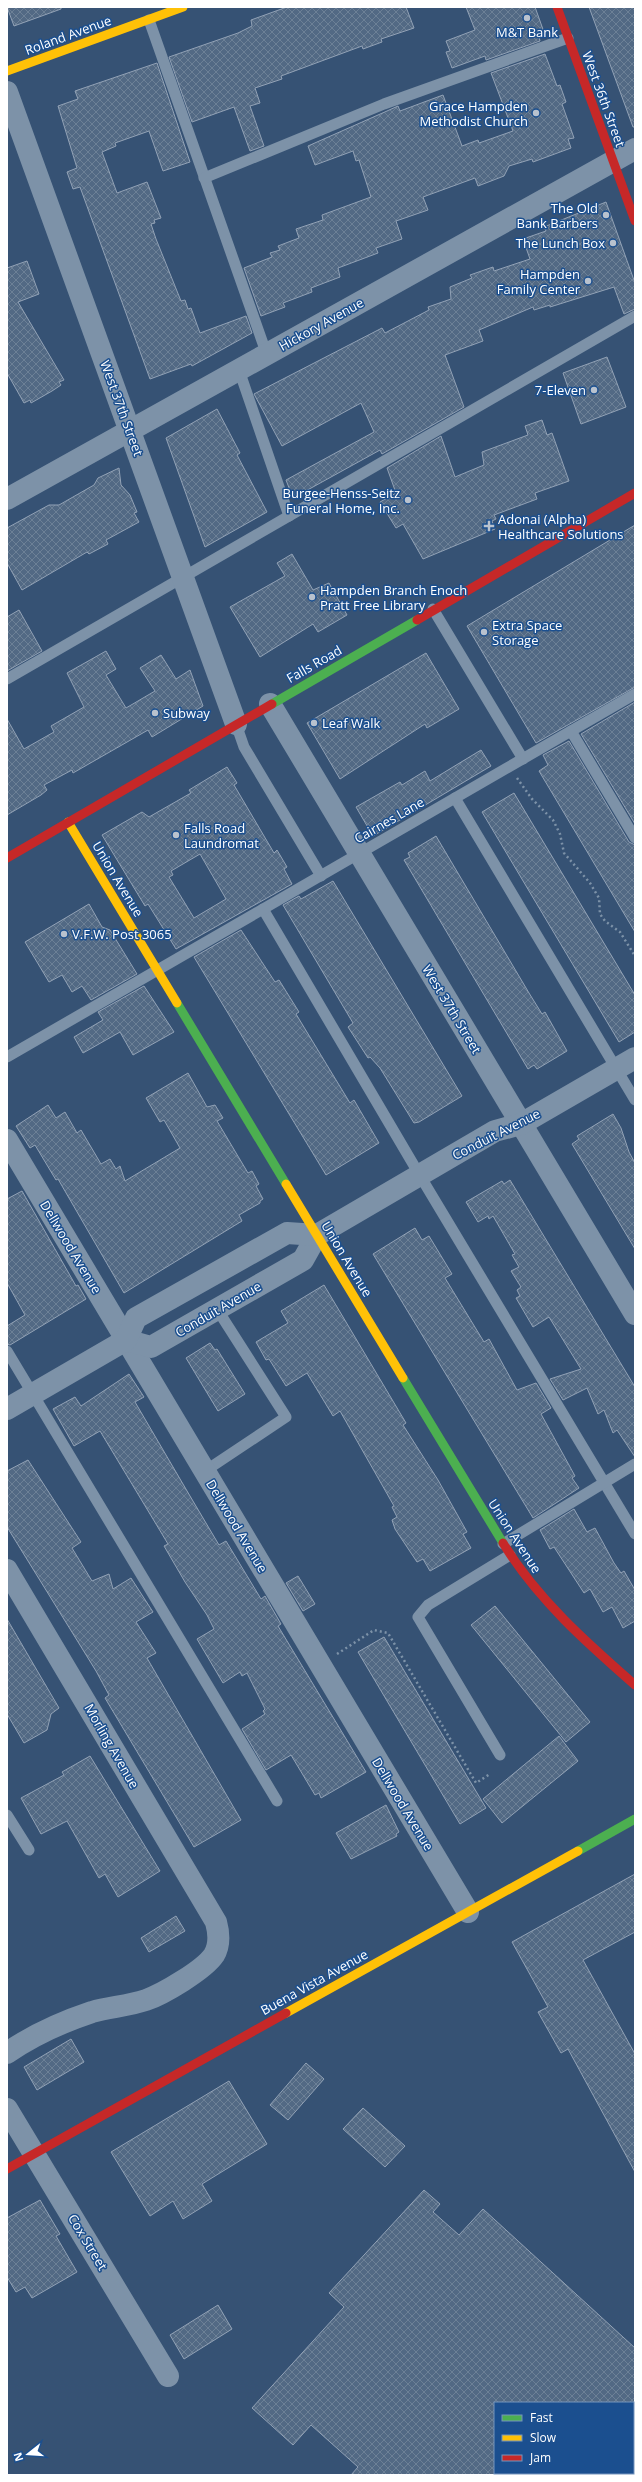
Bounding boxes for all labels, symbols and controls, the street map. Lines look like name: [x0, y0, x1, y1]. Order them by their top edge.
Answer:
street label: Roland Avenue: [22, 11, 114, 59]
marker: M&T Bank: [522, 13, 532, 23]
place label: M&T Bank: [496, 23, 558, 41]
street label: West 36th Street: [578, 49, 630, 150]
place label: Grace Hampden Methodist Church: [419, 97, 528, 130]
marker: Grace Hampden Methodist Church: [531, 108, 541, 118]
place label: The Old Bank Barbers: [517, 199, 598, 232]
marker: The Old Bank Barbers: [601, 210, 611, 220]
place label: The Lunch Box: [516, 234, 605, 252]
marker: The Lunch Box: [608, 238, 618, 248]
place label: Hampden Family Center: [497, 265, 581, 298]
marker: Hampden Family Center: [583, 276, 593, 286]
street label: Hickory Avenue: [275, 293, 367, 355]
street label: West 37th Street: [96, 358, 148, 459]
place label: 7-Eleven: [535, 381, 586, 399]
marker: 7-Eleven: [589, 385, 599, 395]
place label: Burgee-Henss-Seitz Funeral Home, Inc.: [283, 484, 400, 517]
marker: Burgee-Henss-Seitz Funeral Home, Inc.: [403, 495, 413, 505]
place label: Adonai (Alpha) Healthcare Solutions: [498, 510, 624, 543]
marker: Adonai (Alpha) Healthcare Solutions: [483, 520, 495, 532]
place label: Hampden Branch Enoch Pratt Free Library: [320, 581, 467, 614]
marker: Hampden Branch Enoch Pratt Free Library: [307, 592, 317, 602]
place label: Extra Space Storage: [492, 616, 562, 649]
marker: Extra Space Storage: [479, 627, 489, 637]
street label: Falls Road: [283, 641, 345, 687]
place label: Subway: [163, 704, 210, 722]
marker: Subway: [150, 708, 160, 718]
place label: Leaf Walk: [322, 714, 381, 732]
marker: Leaf Walk: [309, 718, 319, 728]
street label: Cairnes Lane: [351, 793, 427, 847]
place label: Falls Road Laundromat: [184, 819, 259, 852]
marker: Falls Road Laundromat: [171, 830, 181, 840]
street label: Union Avenue: [88, 838, 148, 920]
place label: V.F.W. Post 3065: [72, 925, 172, 943]
marker: V.F.W. Post 3065: [59, 929, 69, 939]
street label: West 37th Street: [418, 961, 486, 1057]
street label: Conduit Avenue: [449, 1104, 543, 1164]
street label: Dellwood Avenue: [36, 1197, 106, 1297]
street label: Union Avenue: [317, 1218, 377, 1300]
street label: Conduit Avenue: [172, 1277, 264, 1341]
street label: Dellwood Avenue: [202, 1476, 272, 1576]
street label: Union Avenue: [484, 1495, 546, 1577]
street label: Morling Avenue: [80, 1700, 144, 1792]
street label: Dellwood Avenue: [368, 1754, 438, 1854]
street label: Buena Vista Avenue: [257, 1945, 371, 2019]
street label: Cox Street: [64, 2211, 112, 2274]
legend: [494, 2402, 634, 2474]
text: Fast: [530, 2409, 553, 2426]
text: Slow: [530, 2429, 557, 2446]
north arrow: [8, 2434, 48, 2474]
text: Jam: [529, 2449, 551, 2466]
text: N: [9, 2451, 26, 2464]

